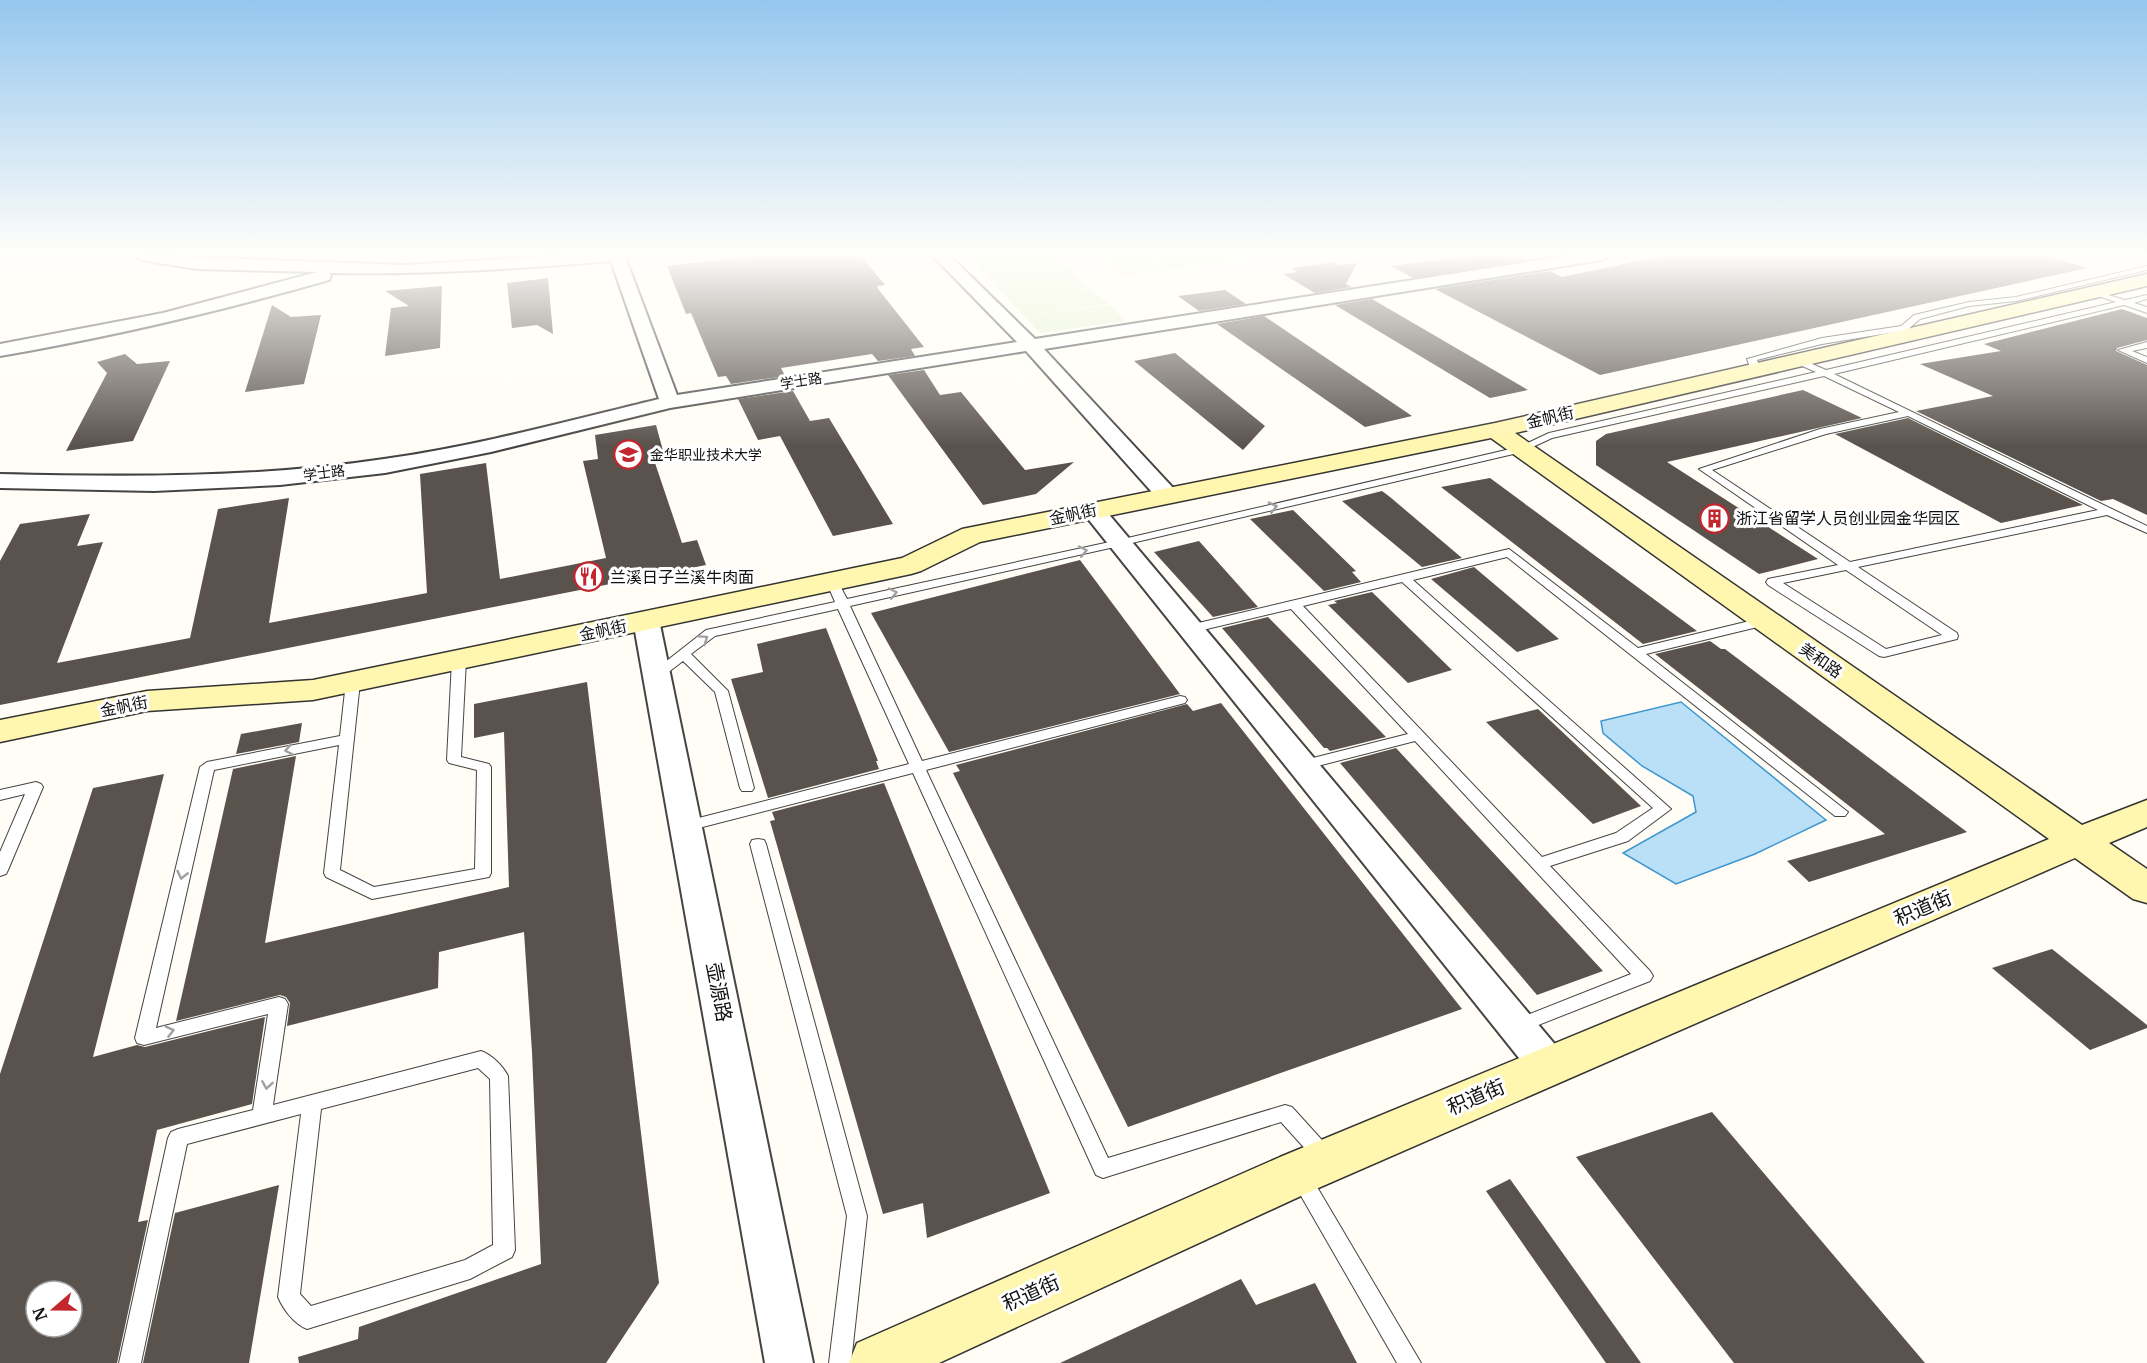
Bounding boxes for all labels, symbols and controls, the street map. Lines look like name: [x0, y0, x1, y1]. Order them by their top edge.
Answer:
street label: 学士路: [779, 369, 823, 393]
street label: 金帆街: [1524, 402, 1576, 432]
school or university icon: 金华职业技术大学: [613, 439, 645, 471]
place label: 金华职业技术大学: [650, 446, 762, 464]
street label: 学士路: [302, 462, 346, 484]
street label: 金帆街: [1047, 499, 1099, 529]
one-way arrow: [1268, 501, 1278, 514]
building icon: 浙江省留学人员创业园金华园区: [1699, 502, 1731, 534]
place label: 浙江省留学人员创业园金华园区: [1736, 508, 1960, 528]
one-way arrow: [1078, 545, 1088, 558]
restaurant icon: 兰溪日子兰溪牛肉面: [573, 561, 605, 593]
place label: 兰溪日子兰溪牛肉面: [610, 567, 754, 587]
one-way arrow: [887, 587, 897, 600]
street label: 金帆街: [577, 615, 629, 645]
one-way arrow: [697, 635, 708, 646]
street label: 美和路: [1796, 638, 1846, 682]
street label: 金帆街: [99, 692, 149, 720]
one-way arrow: [285, 743, 295, 756]
one-way arrow: [176, 870, 189, 880]
street label: 积道街: [1890, 884, 1955, 931]
street label: 壶源路: [701, 960, 737, 1024]
one-way arrow: [165, 1026, 175, 1039]
street label: 积道街: [1443, 1073, 1508, 1120]
one-way arrow: [261, 1081, 273, 1090]
street label: 积道街: [998, 1269, 1063, 1316]
north arrow: [24, 1279, 84, 1339]
text: N: [28, 1304, 51, 1323]

